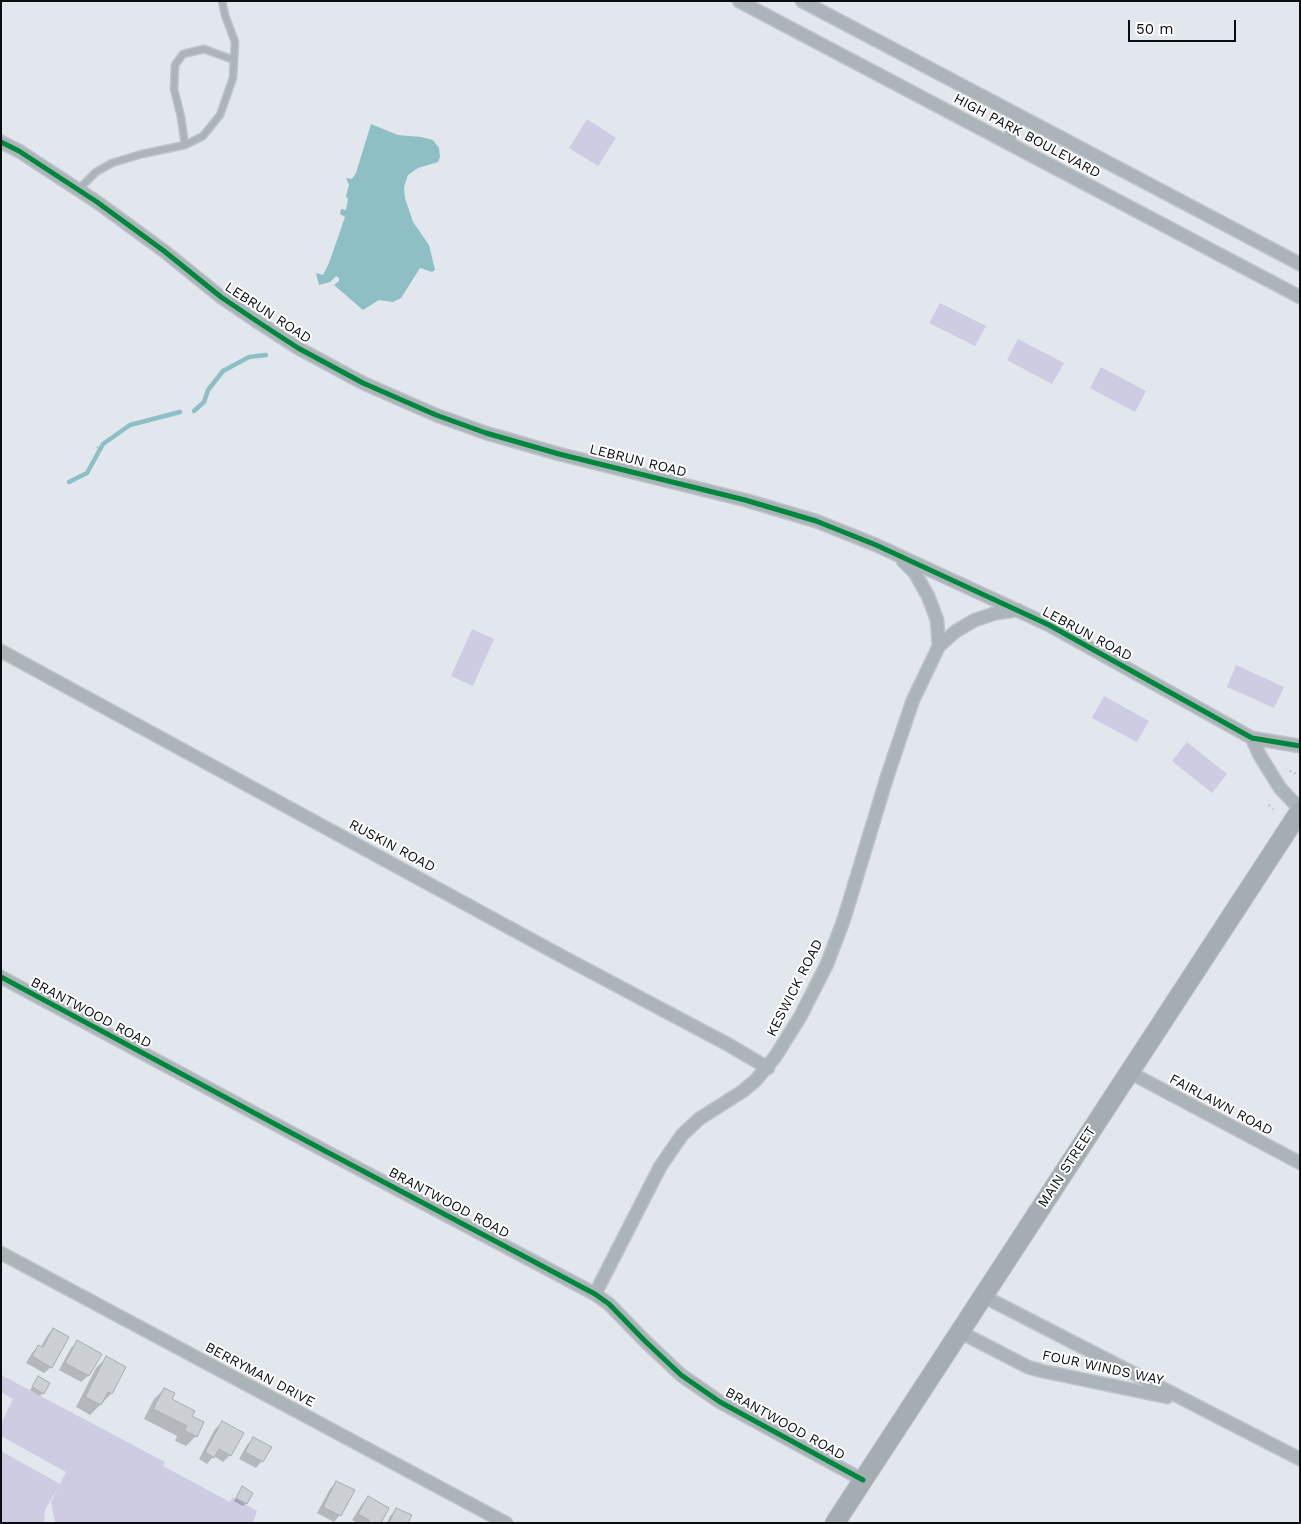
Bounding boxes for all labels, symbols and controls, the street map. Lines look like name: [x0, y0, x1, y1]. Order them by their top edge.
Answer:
scale bar: [1131, 10, 1238, 42]
text: 50 m: [1136, 20, 1173, 38]
street label: HIGH PARK BOULEVARD: [951, 90, 1103, 182]
street label: LEBRUN ROAD: [222, 279, 314, 347]
street label: LEBRUN ROAD: [588, 441, 688, 481]
street label: LEBRUN ROAD: [1039, 603, 1135, 665]
street label: RUSKIN ROAD: [346, 816, 438, 876]
street label: KESWICK ROAD: [763, 937, 827, 1039]
street label: BRANTWOOD ROAD: [28, 974, 154, 1052]
street label: FAIRLAWN ROAD: [1166, 1071, 1276, 1139]
street label: MAIN STREET: [1035, 1123, 1099, 1211]
street label: BRANTWOOD ROAD: [386, 1164, 512, 1242]
street label: BERRYMAN DRIVE: [202, 1339, 318, 1411]
street label: FOUR WINDS WAY: [1041, 1347, 1165, 1389]
street label: BRANTWOOD ROAD: [722, 1384, 848, 1464]

